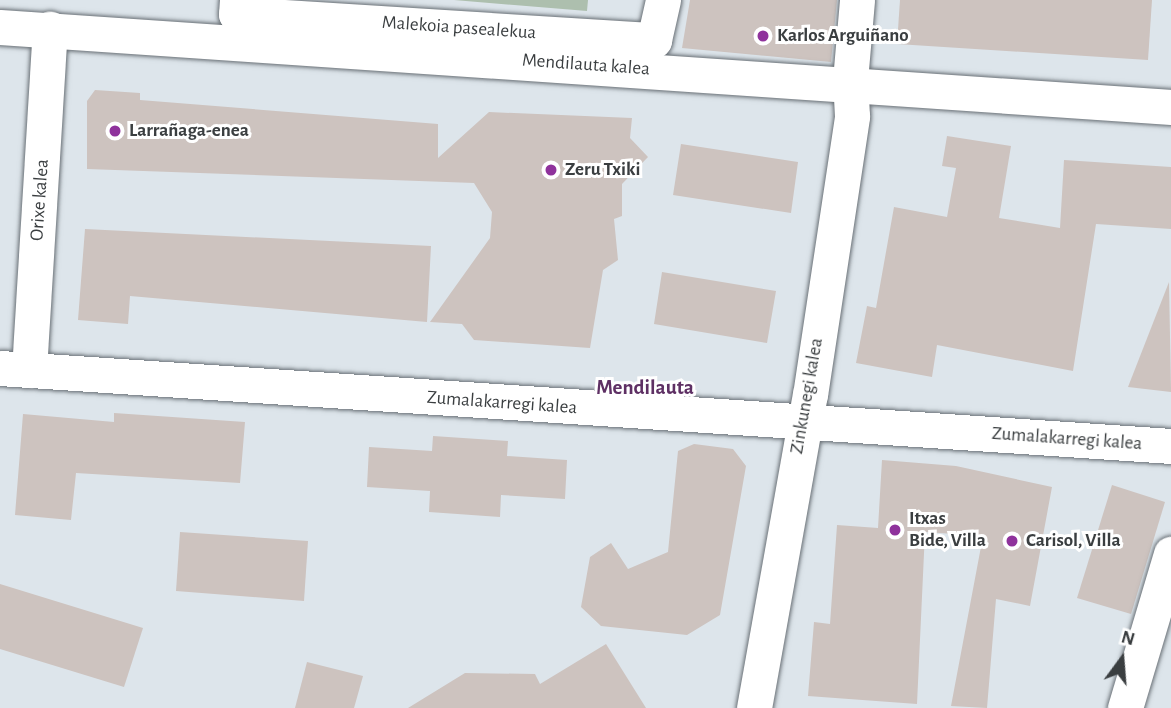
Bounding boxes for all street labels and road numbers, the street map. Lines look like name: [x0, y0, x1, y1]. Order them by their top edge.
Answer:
street label: Malekoia pasealekua: [381, 11, 537, 45]
street label: Mendilauta kalea: [521, 49, 651, 81]
street label: Orixe kalea: [26, 158, 54, 242]
street label: Zinkunegi kalea: [786, 336, 828, 456]
street label: Zumalakarregi kalea: [426, 386, 578, 420]
street label: Zumalakarregi kalea: [991, 422, 1143, 456]

